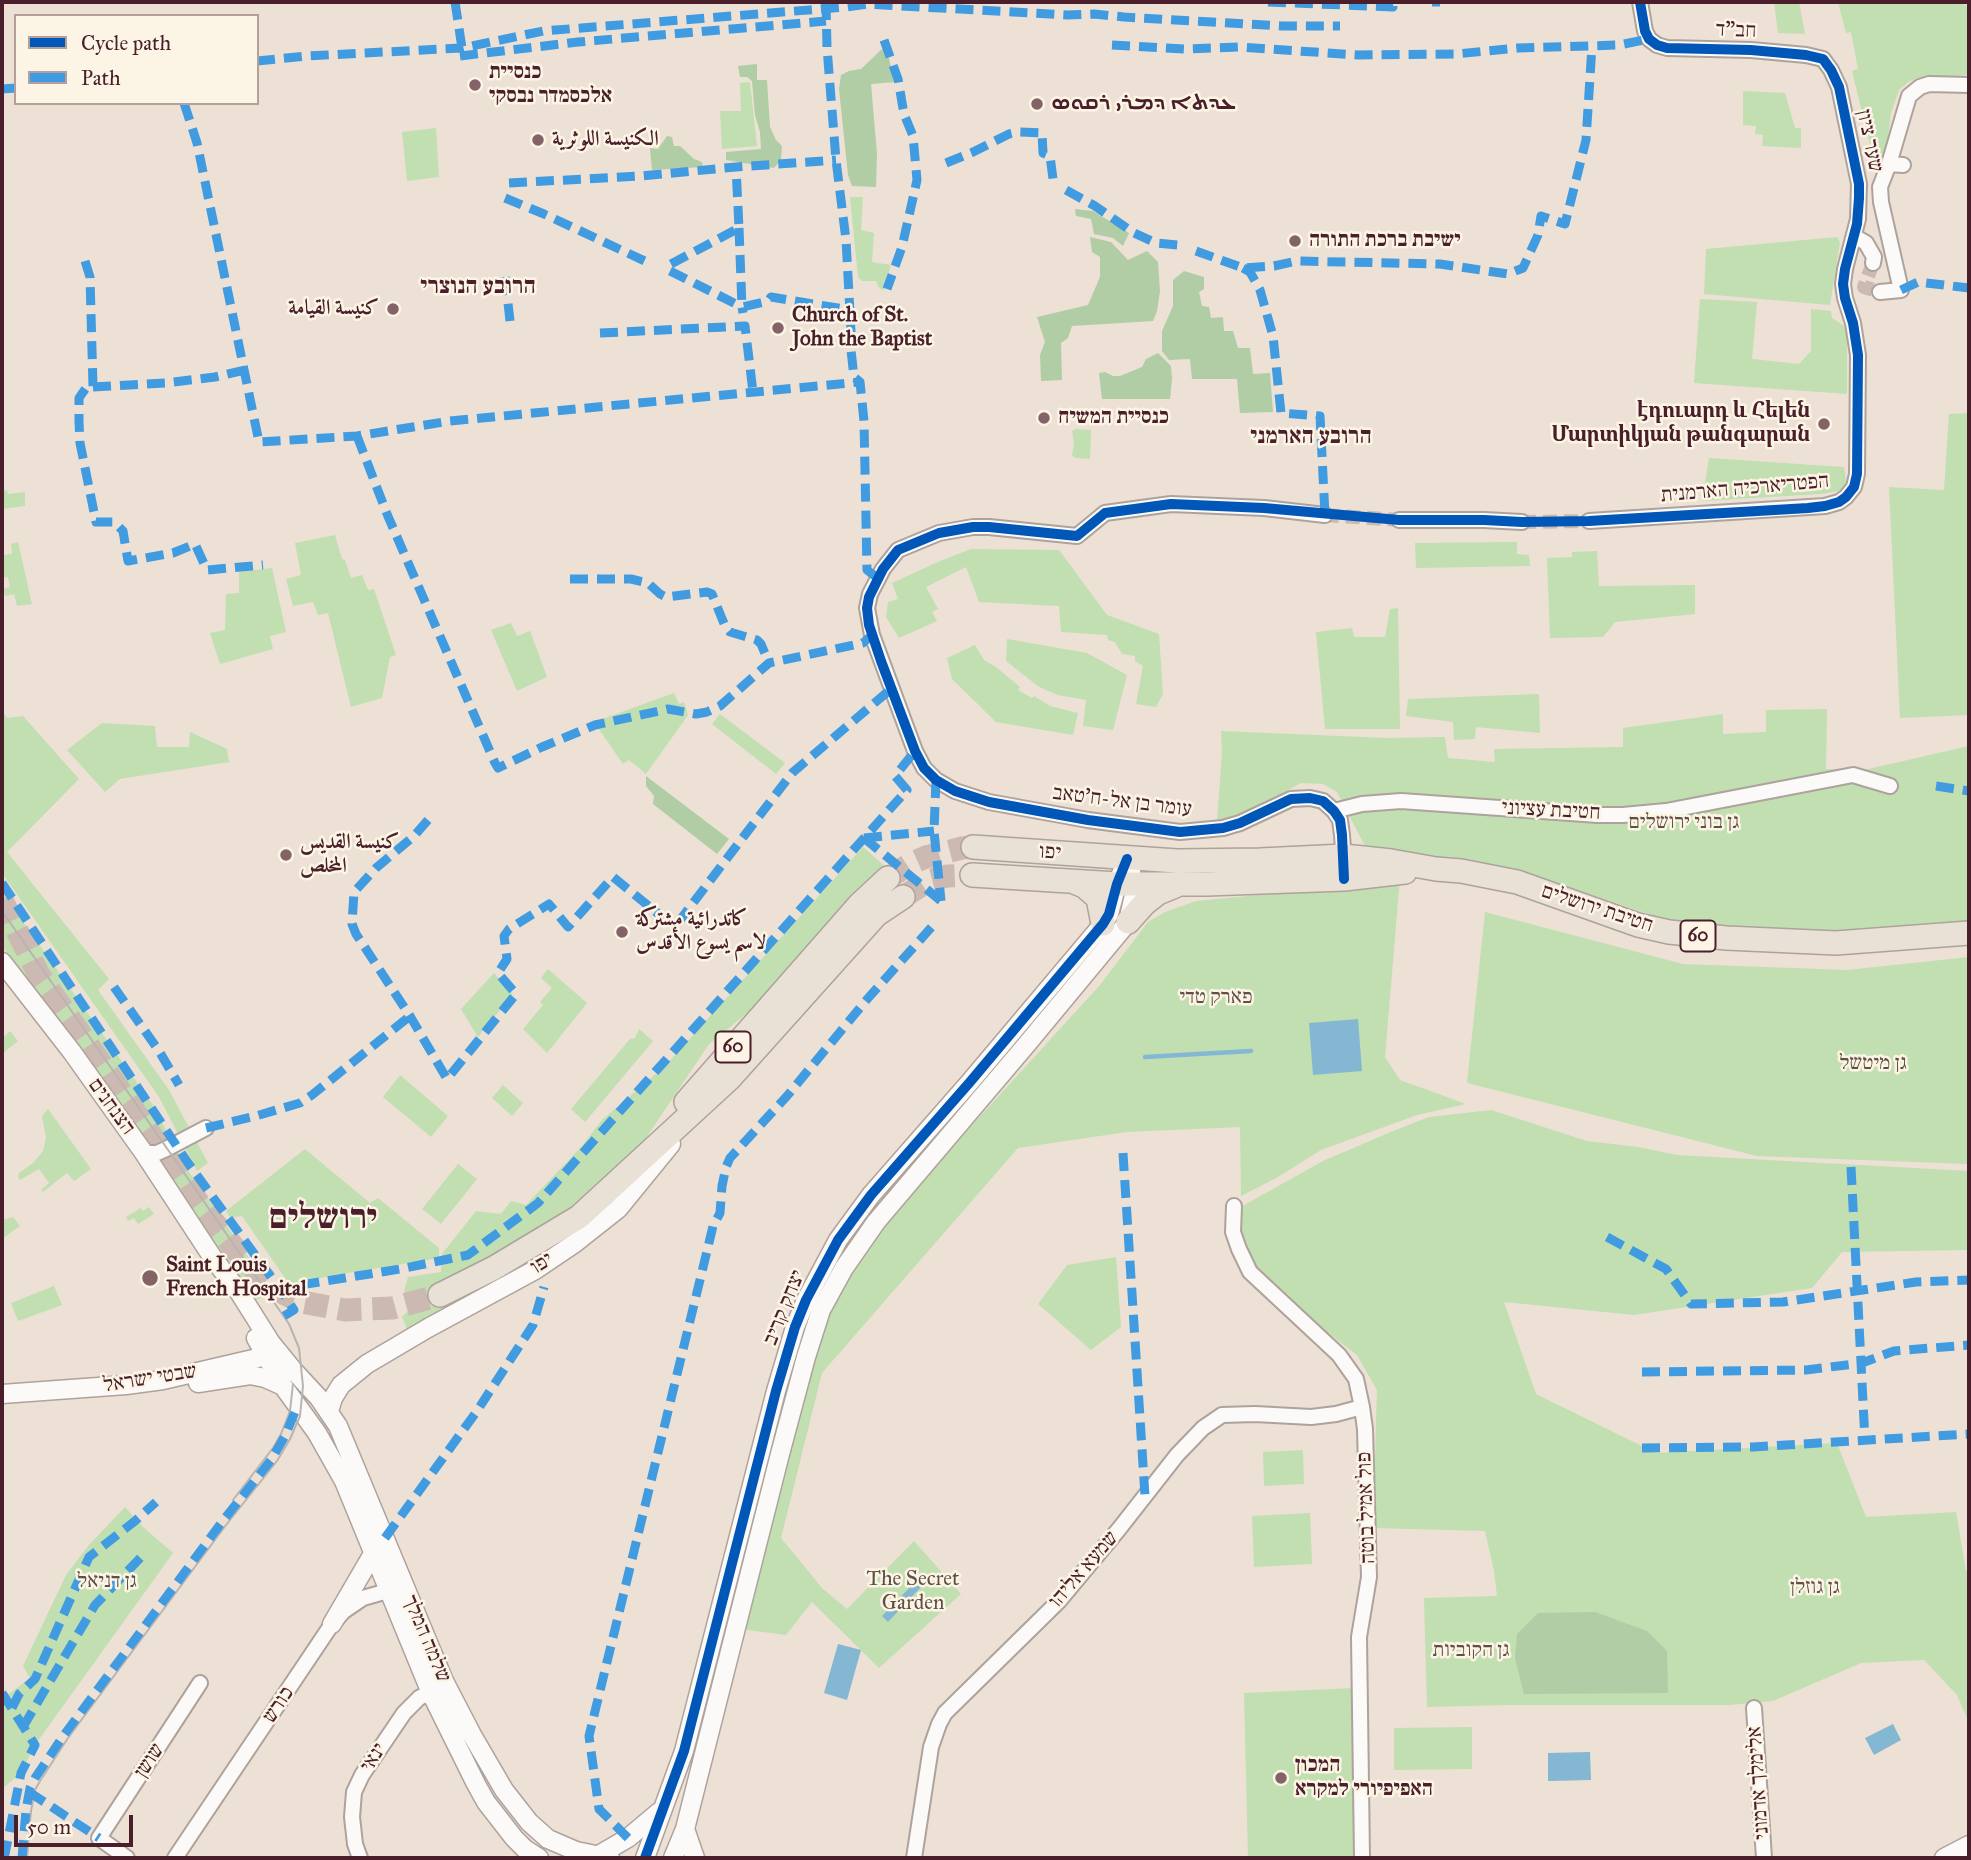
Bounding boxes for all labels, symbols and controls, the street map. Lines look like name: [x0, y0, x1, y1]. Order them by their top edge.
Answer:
legend: [14, 14, 259, 105]
street label: חב"ד: [1715, 18, 1757, 44]
text: Cycle path: [81, 30, 171, 56]
place label: כנסיית אלכסמדר נבסקי: [489, 60, 612, 110]
text: Path: [81, 65, 121, 91]
marker: כנסיית אלכסמדר נבסקי: [467, 77, 483, 93]
place label: ܥܕܬܐ ܕܡܪܝ ܪܩܘܣ: [1051, 91, 1236, 117]
marker: ܥܕܬܐ ܕܡܪܝ ܪܩܘܣ: [1029, 96, 1045, 112]
street label: שער ציון: [1850, 107, 1888, 175]
place label: الكنيسة اللوثرية: [552, 127, 659, 153]
marker: الكنيسة اللوثرية: [530, 132, 546, 148]
place label: ישיבת ברכת התורה: [1309, 228, 1461, 254]
marker: ישיבת ברכת התורה: [1287, 233, 1303, 249]
district label: הרובע הנוצרי: [420, 273, 536, 301]
place label: كنيسة القيامة: [288, 296, 379, 322]
marker: كنيسة القيامة: [385, 301, 401, 317]
place label: Church of St. John the Baptist: [792, 303, 932, 353]
marker: Church of St. John the Baptist: [770, 320, 786, 336]
place label: էդուարդ և Հելեն Մարտիկյան թանգարան: [1551, 399, 1810, 449]
place label: כנסיית המשיח: [1058, 405, 1169, 431]
marker: כנסיית המשיח: [1036, 410, 1052, 426]
marker: էդուարդ և Հելեն Մարտիկյան թանգարան: [1816, 416, 1832, 432]
district label: הרובע הארמני: [1250, 423, 1372, 451]
street label: הפטריארכיה הארמנית: [1660, 469, 1830, 509]
street label: עומר בן אל-ח'טאב: [1051, 781, 1193, 823]
street label: חטיבת עציוני: [1501, 796, 1601, 826]
park label: גן בוני ירושלים: [1629, 810, 1739, 836]
place label: كنيسة القديس المخلص: [300, 830, 399, 880]
street label: יפו: [1038, 840, 1062, 866]
marker: كنيسة القديس المخلص: [278, 847, 294, 863]
street label: חטיבת ירושלים: [1538, 879, 1656, 939]
place label: كاتدرائية مشتركة لاسم يسوع الأقدس: [636, 907, 766, 957]
road number: 60: [1680, 920, 1716, 952]
marker: كاتدرائية مشتركة لاسم يسوع الأقدس: [614, 924, 630, 940]
park label: פארק טדי: [1179, 985, 1253, 1011]
road number: 60: [716, 1032, 750, 1063]
park label: גן מיטשל: [1839, 1051, 1907, 1077]
street label: הצנחנים: [82, 1074, 140, 1140]
district label: ירושלים: [269, 1198, 377, 1240]
street label: יפו: [526, 1247, 558, 1281]
place label: Saint Louis French Hospital: [166, 1253, 307, 1303]
street label: יצחק קריב: [759, 1267, 811, 1349]
marker: Saint Louis French Hospital: [140, 1268, 160, 1288]
street label: שבטי ישראל: [101, 1359, 199, 1399]
street label: פול אמיל בוטה: [1352, 1452, 1382, 1564]
street label: שמעא אליהו: [1044, 1526, 1124, 1614]
park label: The Secret Garden: [867, 1567, 959, 1617]
park label: גן דניאל: [77, 1569, 137, 1595]
park label: גן גוזלן: [1790, 1575, 1840, 1601]
street label: שלמה המלך: [396, 1591, 456, 1687]
park label: גן הקוביות: [1432, 1638, 1510, 1664]
street label: כורש: [258, 1682, 300, 1728]
street label: אלימלך אדמוני: [1742, 1725, 1776, 1841]
street label: שושן: [130, 1739, 170, 1783]
street label: ינאי: [355, 1739, 393, 1777]
place label: המכון האפיפיורי למקרא: [1295, 1753, 1433, 1803]
marker: המכון האפיפיורי למקרא: [1273, 1770, 1289, 1786]
scale bar: [18, 1800, 136, 1844]
text: 50 m: [27, 1814, 71, 1840]

